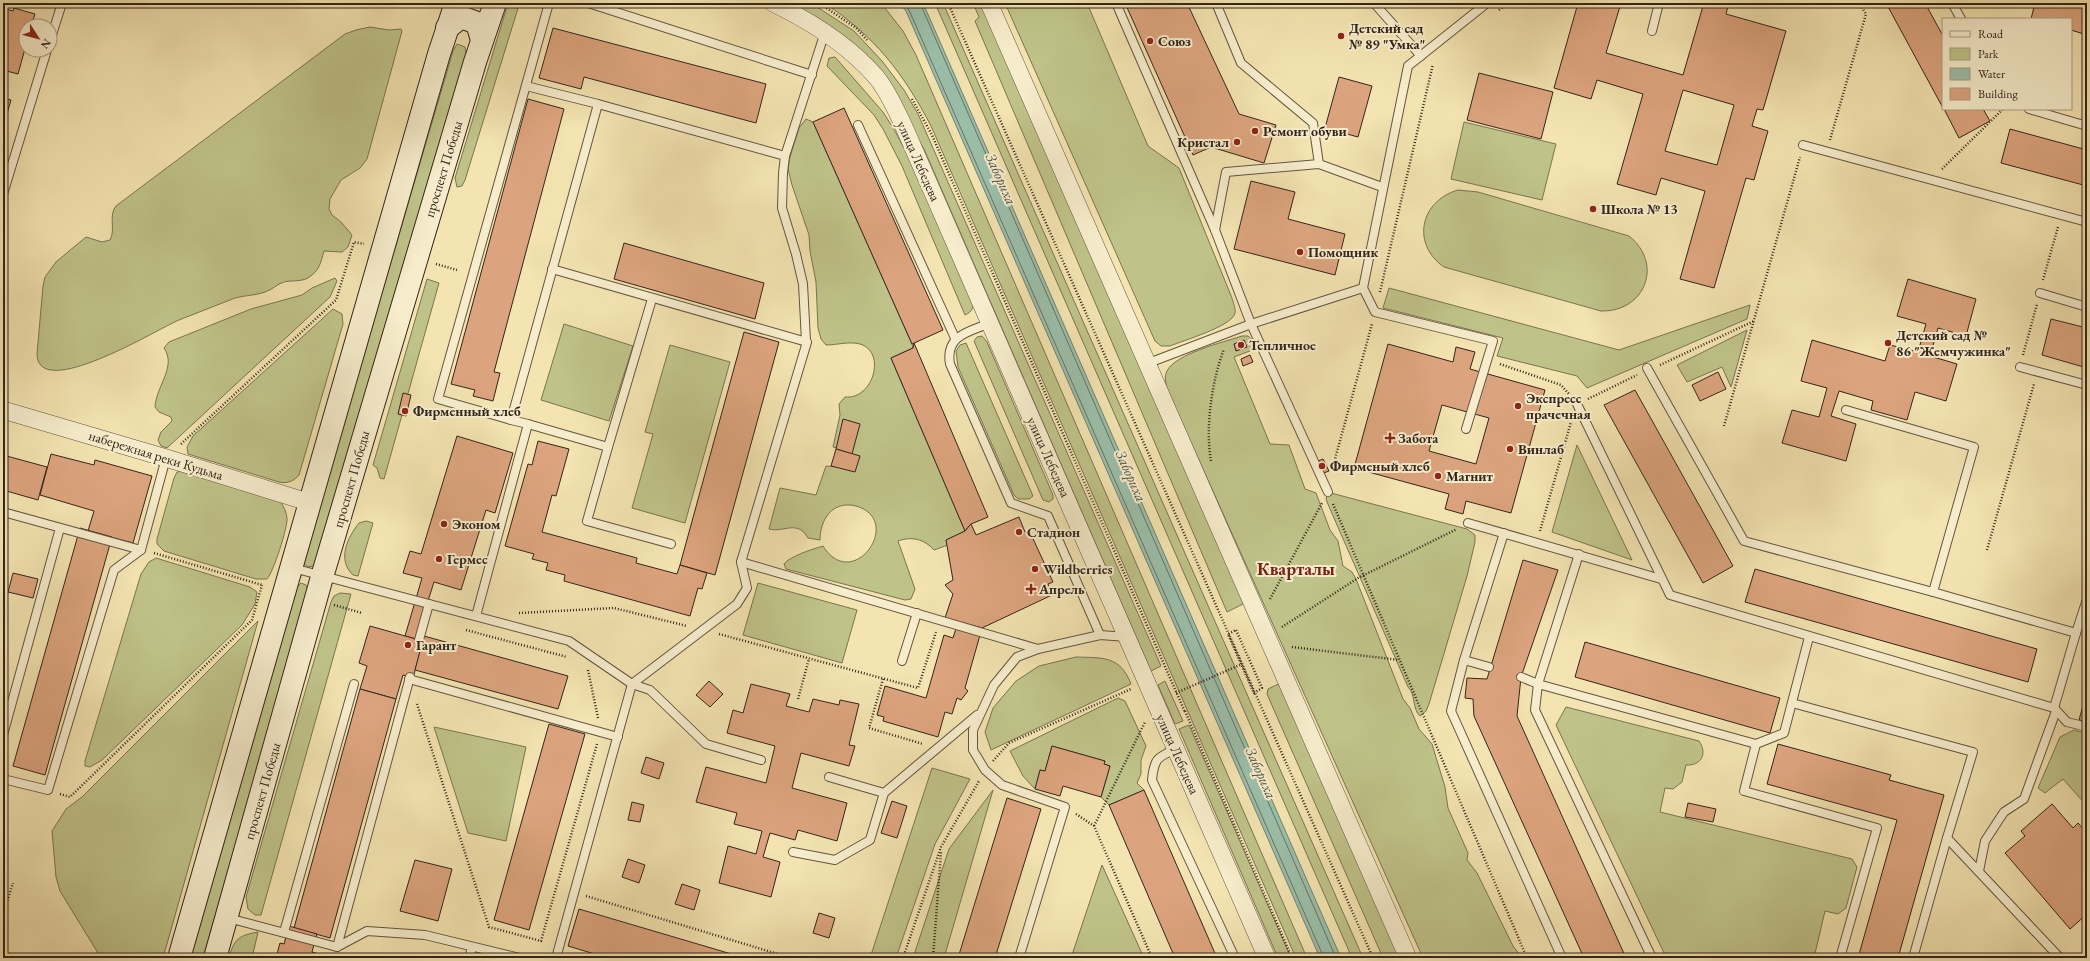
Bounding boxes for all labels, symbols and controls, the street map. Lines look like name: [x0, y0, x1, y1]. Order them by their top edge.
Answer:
north arrow: [18, 18, 58, 58]
legend: [1942, 18, 2072, 110]
place label: Детский сад № 89 "Умка": [1349, 19, 1425, 53]
text: Road: [1978, 26, 2004, 42]
marker: Детский сад № 89 "Умка": [1336, 31, 1346, 41]
place label: Союз: [1158, 32, 1191, 50]
text: N: [38, 36, 54, 52]
marker: Союз: [1145, 36, 1155, 46]
text: Park: [1978, 46, 1999, 62]
text: Water: [1978, 66, 2005, 82]
text: Building: [1978, 86, 2019, 102]
street label: проспект Победы: [420, 118, 466, 219]
street label: улица Лебедева: [893, 118, 945, 204]
place label: Ремонт обуви: [1263, 122, 1347, 140]
marker: Ремонт обуви: [1250, 126, 1260, 136]
place label: Кристал: [1177, 133, 1229, 151]
marker: Кристал: [1232, 137, 1242, 147]
water label: Забориха: [982, 150, 1021, 208]
place label: Школа № 13: [1601, 200, 1678, 218]
marker: Школа № 13: [1588, 204, 1598, 214]
place label: Помощник: [1308, 243, 1378, 261]
marker: Помощник: [1295, 247, 1305, 257]
place label: Детский сад № 86 "Жемчужинка": [1896, 326, 2011, 360]
place label: Тепличное: [1249, 336, 1316, 354]
marker: Детский сад № 86 "Жемчужинка": [1883, 338, 1893, 348]
marker: Тепличное: [1236, 340, 1246, 350]
place label: Экспресс прачечная: [1526, 389, 1591, 423]
marker: Экспресс прачечная: [1513, 401, 1523, 411]
place label: Фирменный хлеб: [413, 402, 521, 420]
marker: Фирменный хлеб: [400, 406, 410, 416]
street label: улица Лебедева: [1023, 414, 1075, 500]
street label: набережная реки Кудьма: [87, 426, 226, 484]
street label: проспект Победы: [329, 428, 374, 530]
place label: Забота: [1398, 429, 1439, 447]
marker: Забота: [1385, 433, 1395, 443]
place label: Винлаб: [1518, 440, 1564, 458]
marker: Винлаб: [1505, 444, 1515, 454]
water label: Забориха: [1112, 447, 1151, 505]
place label: Фирменый хлеб: [1330, 457, 1430, 475]
marker: Фирменый хлеб: [1317, 461, 1327, 471]
place label: Магнит: [1446, 467, 1494, 485]
marker: Магнит: [1433, 471, 1443, 481]
place label: Эконом: [452, 515, 501, 533]
marker: Эконом: [439, 519, 449, 529]
place label: Стадион: [1027, 523, 1080, 541]
marker: Стадион: [1014, 527, 1024, 537]
place label: Гермес: [447, 550, 488, 568]
marker: Гермес: [434, 554, 444, 564]
district label: Кварталы: [1257, 557, 1335, 580]
place label: Wildberries: [1043, 560, 1113, 578]
marker: Wildberries: [1030, 564, 1040, 574]
place label: Апрель: [1038, 580, 1085, 598]
marker: Апрель: [1026, 584, 1036, 594]
place label: Гарант: [416, 636, 457, 654]
marker: Гарант: [403, 640, 413, 650]
street label: улица Лебедева: [1152, 711, 1204, 797]
street label: проспект Победы: [240, 740, 285, 842]
water label: Забориха: [1242, 744, 1281, 802]

